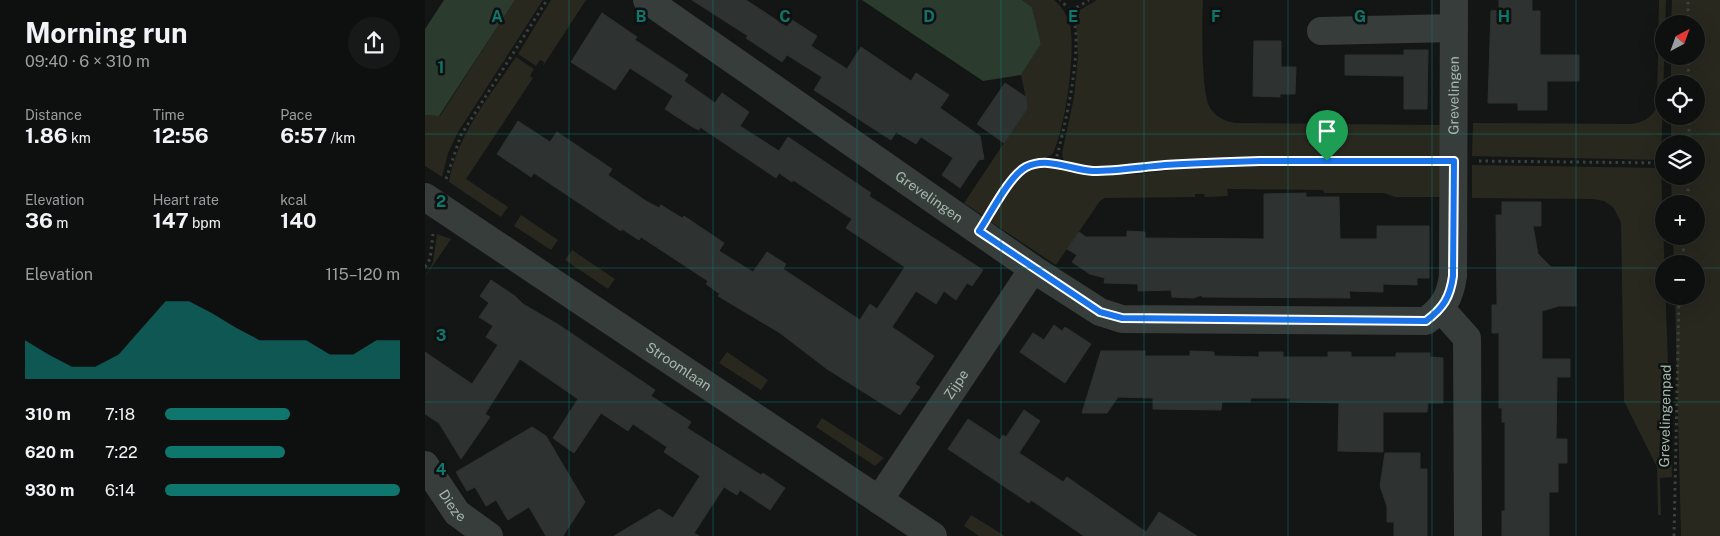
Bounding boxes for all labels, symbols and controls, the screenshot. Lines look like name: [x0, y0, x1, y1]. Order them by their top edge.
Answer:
text: A: [491, 7, 503, 26]
text: B: [636, 7, 647, 26]
text: C: [779, 7, 791, 26]
text: D: [923, 7, 935, 26]
text: E: [1068, 7, 1078, 26]
text: F: [1211, 7, 1221, 26]
text: G: [1354, 7, 1366, 26]
text: H: [1498, 7, 1510, 26]
north arrow: [1655, 15, 1705, 65]
map controls: [1655, 15, 1705, 305]
text: Morning run: [25, 16, 188, 49]
button: share: [348, 17, 400, 69]
text: 09:40 · 6 × 310 m: [25, 52, 150, 71]
street label: Grevelingen: [1446, 56, 1462, 135]
text: 1: [438, 58, 444, 77]
button: locate: [1655, 75, 1705, 125]
text: Distance: [25, 107, 82, 123]
text: Time: [153, 107, 185, 123]
text: Pace: [280, 107, 312, 123]
pin: [1306, 110, 1348, 161]
icon: arrive: [1313, 117, 1341, 145]
text: 1.86: [25, 123, 68, 148]
text: 12:56: [153, 123, 209, 148]
text: 6:57: [280, 123, 327, 148]
text: km: [68, 130, 91, 146]
text: /km: [327, 130, 355, 146]
button: layers: [1655, 135, 1705, 185]
street label: Grevelingen: [892, 168, 966, 226]
text: Elevation: [25, 192, 84, 208]
text: Heart rate: [153, 192, 219, 208]
text: kcal: [280, 192, 307, 208]
text: 2: [436, 192, 446, 211]
button: +: [1655, 195, 1705, 245]
text: 36: [25, 208, 53, 233]
text: 147: [153, 208, 189, 233]
text: 140: [280, 208, 317, 233]
text: m: [53, 215, 68, 231]
text: bpm: [189, 215, 221, 231]
button: −: [1655, 255, 1705, 305]
text: Elevation: [25, 265, 93, 284]
text: 115–120 m: [325, 265, 400, 284]
text: 3: [436, 326, 446, 345]
street label: Stroomlaan: [643, 339, 715, 394]
street label: Grevelingenpad: [1656, 364, 1674, 468]
street label: Zijpe: [941, 366, 972, 402]
text: 310 m: [25, 405, 71, 424]
text: 7:18: [105, 405, 135, 424]
text: 620 m: [25, 443, 74, 462]
text: 7:22: [105, 443, 138, 462]
text: 4: [436, 460, 447, 479]
text: 930 m: [25, 481, 74, 500]
text: 6:14: [105, 481, 135, 500]
street label: Dieze: [436, 487, 469, 525]

